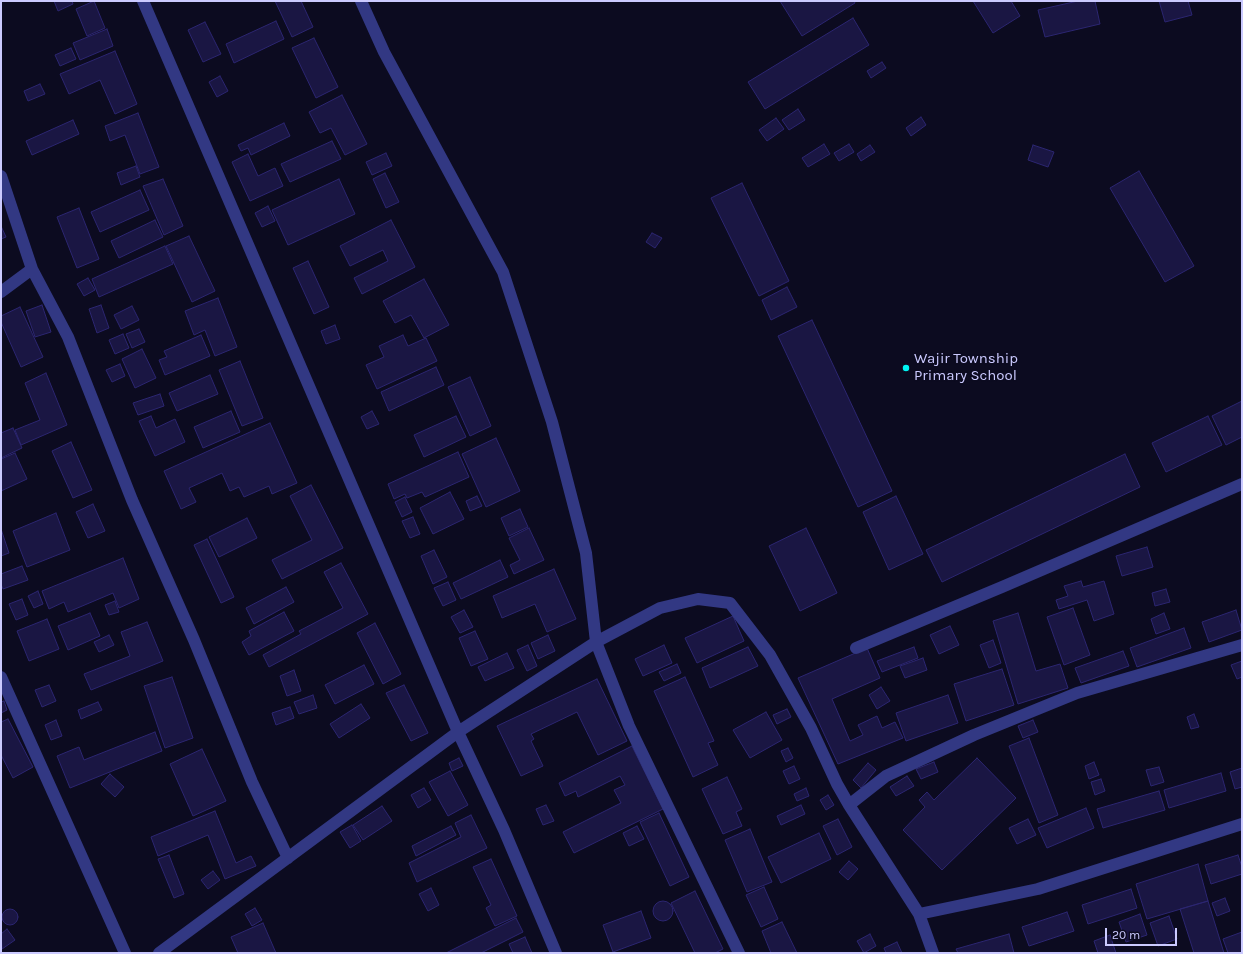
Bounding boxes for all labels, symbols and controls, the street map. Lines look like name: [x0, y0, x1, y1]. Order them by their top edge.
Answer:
place label: Wajir Township Primary School: [914, 350, 1018, 385]
marker: Wajir Township Primary School: [901, 363, 911, 373]
scale bar: [1107, 920, 1179, 946]
text: 20 m: [1112, 928, 1140, 942]

